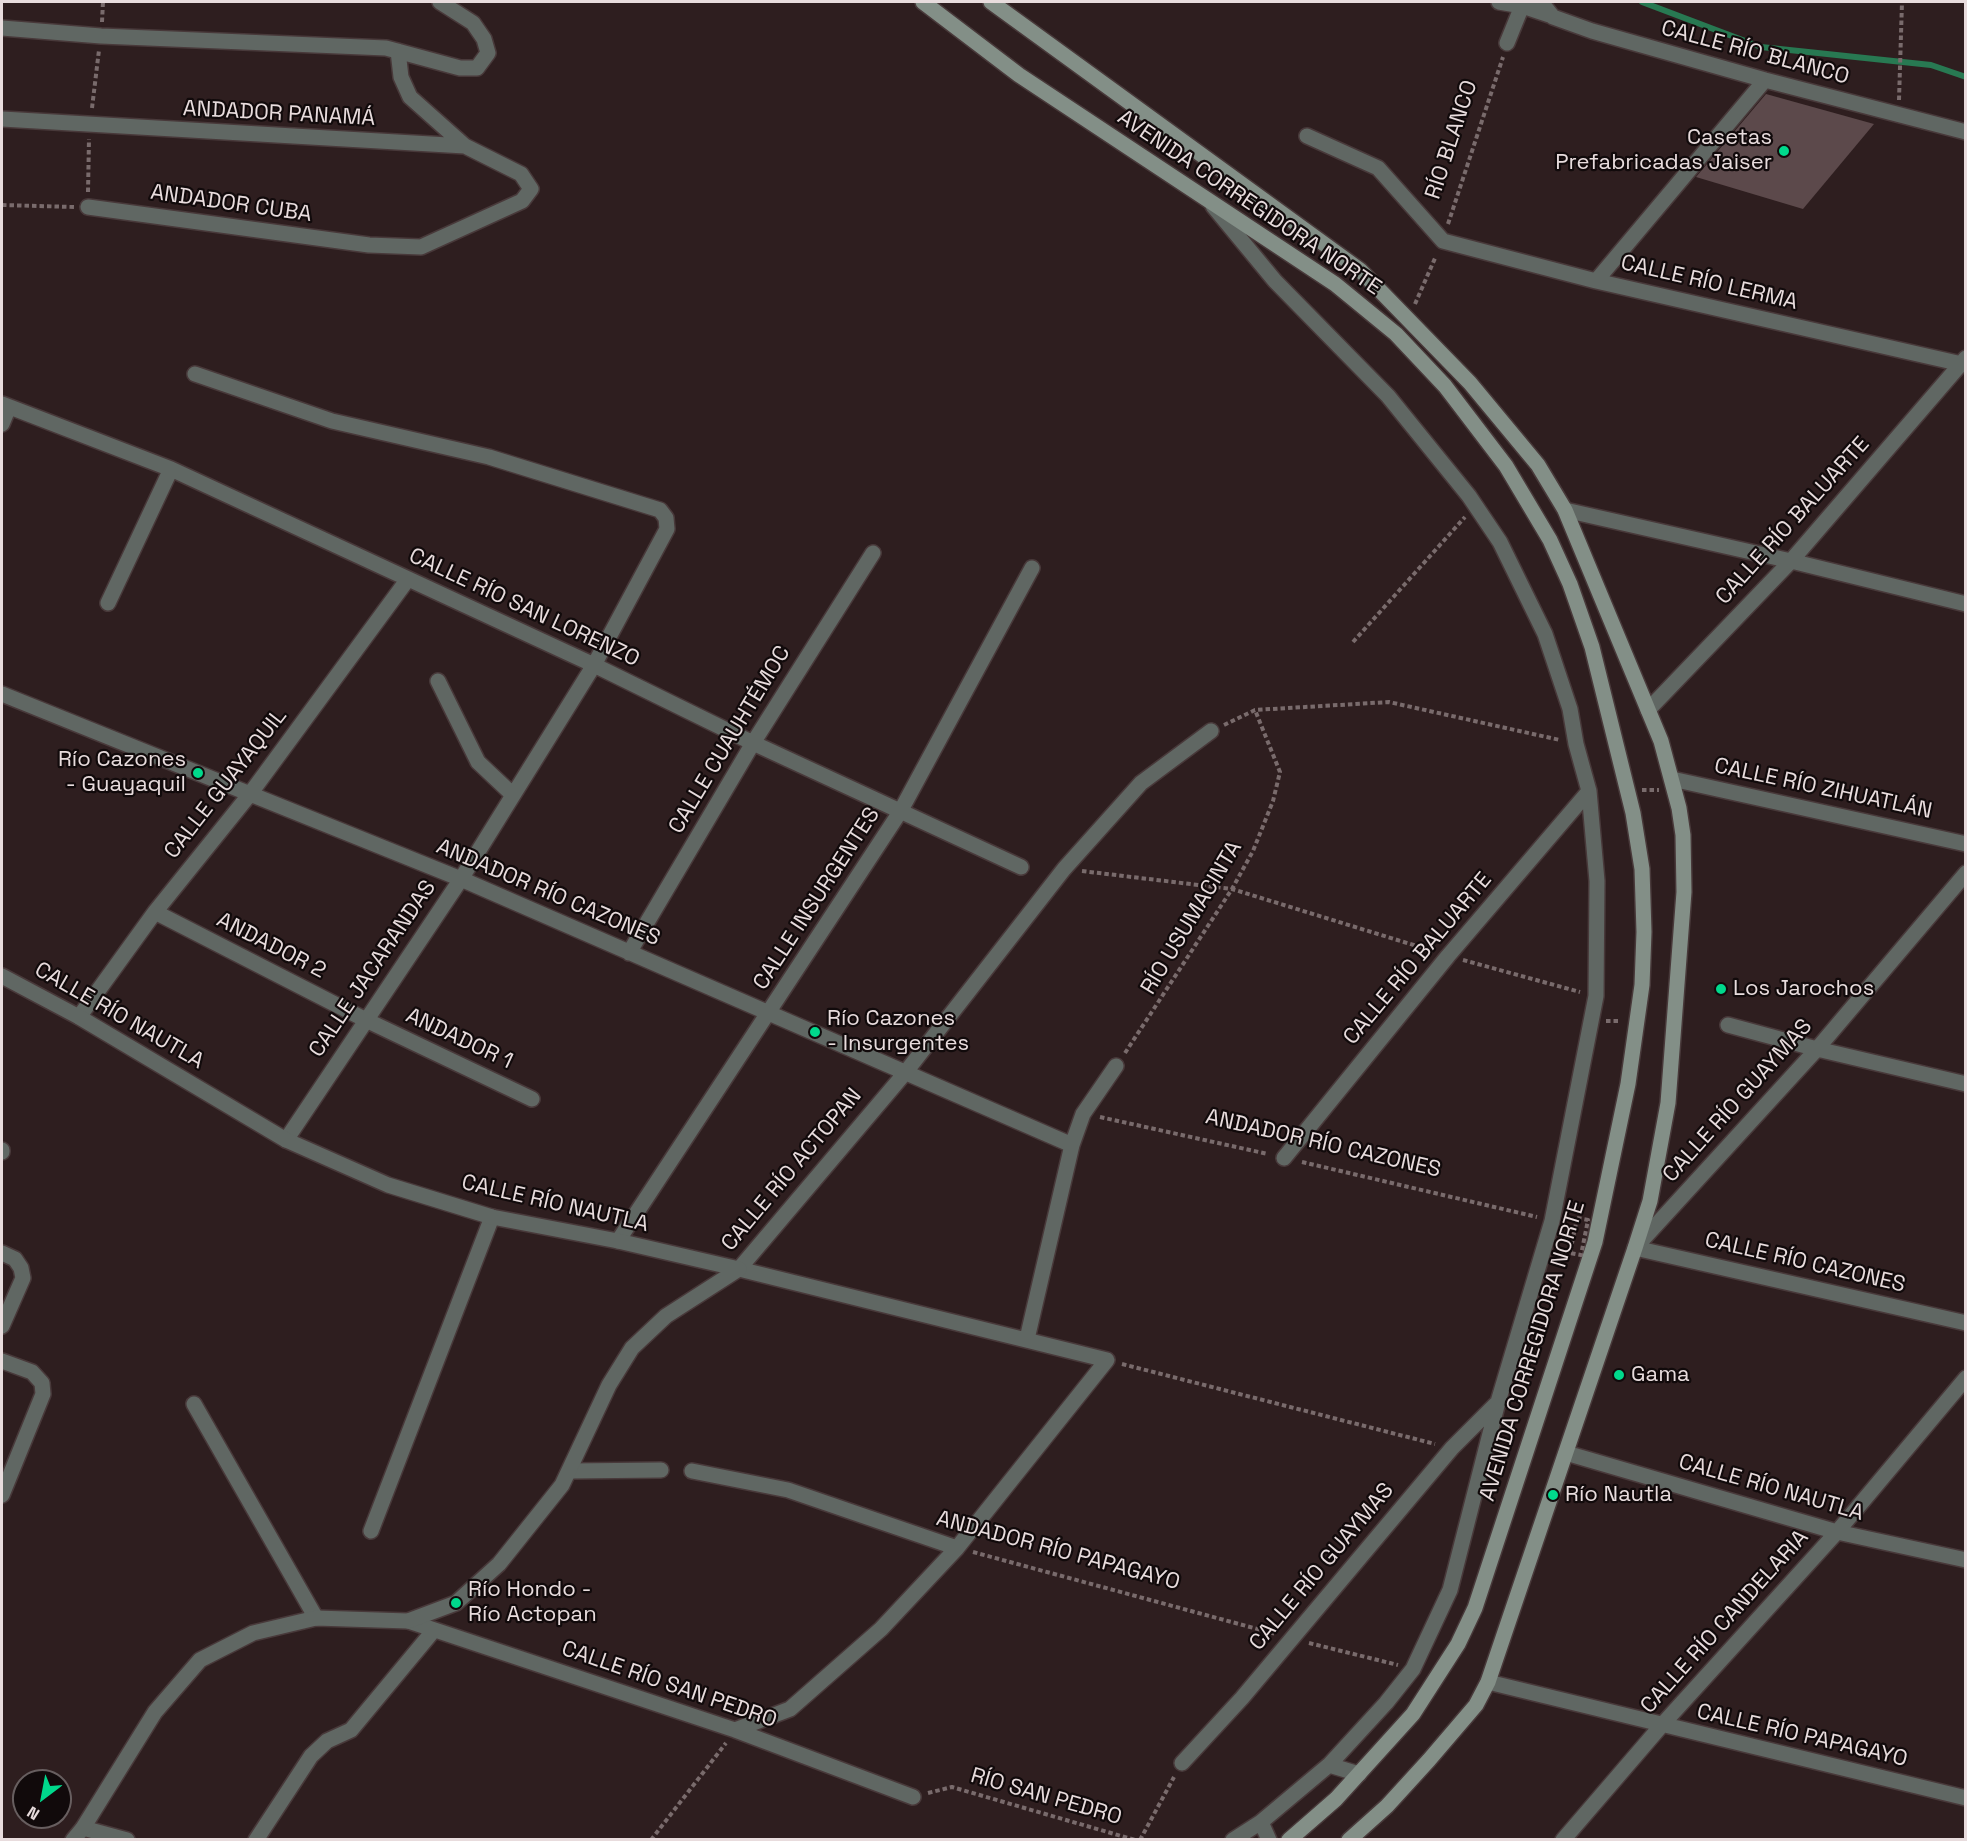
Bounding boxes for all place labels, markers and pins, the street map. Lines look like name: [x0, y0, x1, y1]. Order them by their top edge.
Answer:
place label: Casetas Prefabricadas Jaiser: [1555, 125, 1772, 176]
marker: Casetas Prefabricadas Jaiser: [1777, 144, 1791, 158]
place label: Río Cazones - Guayaquil: [58, 747, 186, 798]
marker: Río Cazones - Guayaquil: [191, 766, 205, 780]
place label: Los Jarochos: [1733, 976, 1874, 1002]
marker: Los Jarochos: [1714, 982, 1728, 996]
place label: Río Cazones - Insurgentes: [827, 1006, 969, 1058]
marker: Río Cazones - Insurgentes: [808, 1025, 822, 1039]
place label: Gama: [1631, 1362, 1690, 1388]
marker: Gama: [1612, 1368, 1626, 1382]
place label: Río Nautla: [1565, 1482, 1672, 1508]
marker: Río Nautla: [1546, 1488, 1560, 1502]
place label: Río Hondo - Río Actopan: [468, 1577, 597, 1628]
marker: Río Hondo - Río Actopan: [449, 1596, 463, 1610]

